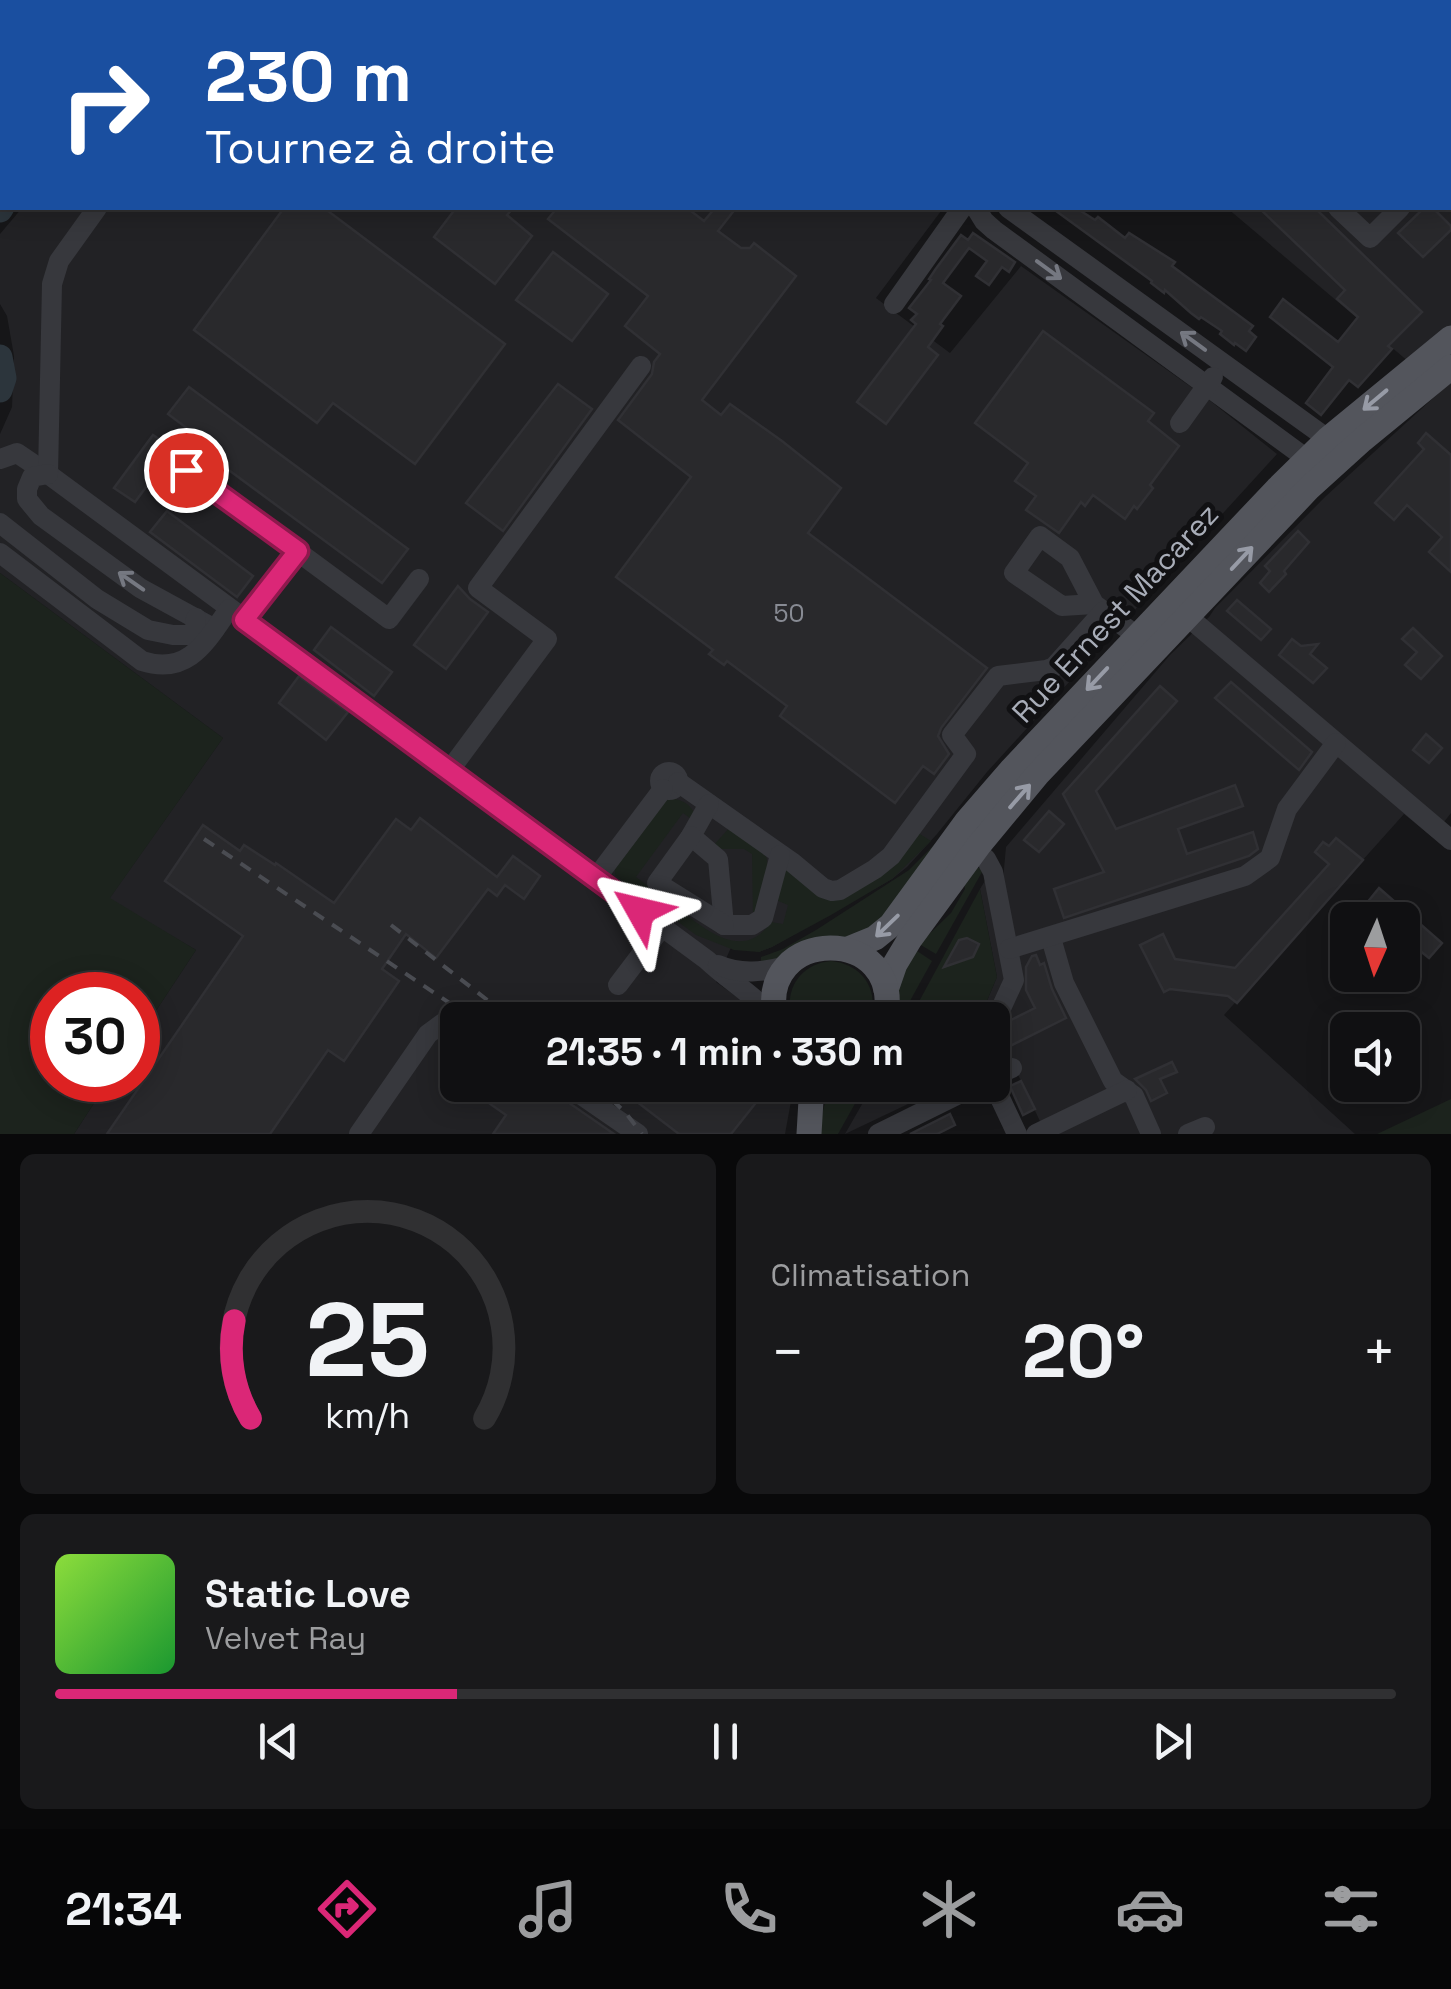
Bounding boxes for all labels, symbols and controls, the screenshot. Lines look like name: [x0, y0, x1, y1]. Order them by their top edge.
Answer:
text: 230 m: [205, 32, 412, 121]
icon: right: [40, 40, 170, 170]
text: Tournez à droite: [205, 119, 556, 176]
one-way arrow: [1035, 260, 1063, 281]
one-way arrow: [1180, 331, 1207, 352]
one-way arrow: [1363, 388, 1389, 410]
pin: [144, 428, 229, 513]
icon: arrive: [159, 443, 214, 498]
street label: Rue Ernest Macarez: [1003, 495, 1227, 731]
one-way arrow: [1230, 547, 1254, 571]
one-way arrow: [117, 571, 145, 592]
house number: 50: [773, 597, 805, 629]
one-way arrow: [1086, 666, 1109, 691]
one-way arrow: [1008, 783, 1030, 809]
position arrow: [588, 859, 692, 963]
north arrow: [1330, 902, 1420, 992]
map controls: [1330, 902, 1420, 1102]
one-way arrow: [876, 914, 900, 938]
speed limit sign: 30: [30, 972, 160, 1102]
button: sound: [1330, 1012, 1420, 1102]
text: 21:35 · 1 min · 330 m: [546, 1028, 904, 1076]
text: Climatisation: [771, 1255, 970, 1295]
text: 25: [306, 1274, 430, 1406]
text: 20°: [1022, 1303, 1145, 1399]
text: −: [771, 1317, 805, 1387]
text: +: [1362, 1317, 1396, 1387]
text: km/h: [325, 1393, 410, 1438]
text: Static Love: [205, 1570, 411, 1618]
text: Velvet Ray: [205, 1618, 366, 1658]
icon: previous: [251, 1714, 306, 1769]
icon: pause: [698, 1714, 753, 1769]
icon: next: [1145, 1714, 1200, 1769]
icon: directions: [312, 1874, 382, 1944]
icon: music: [513, 1874, 583, 1944]
icon: phone: [714, 1874, 784, 1944]
icon: climate: [914, 1874, 984, 1944]
icon: car: [1115, 1874, 1185, 1944]
icon: filters: [1316, 1874, 1386, 1944]
text: 21:34: [65, 1881, 182, 1938]

